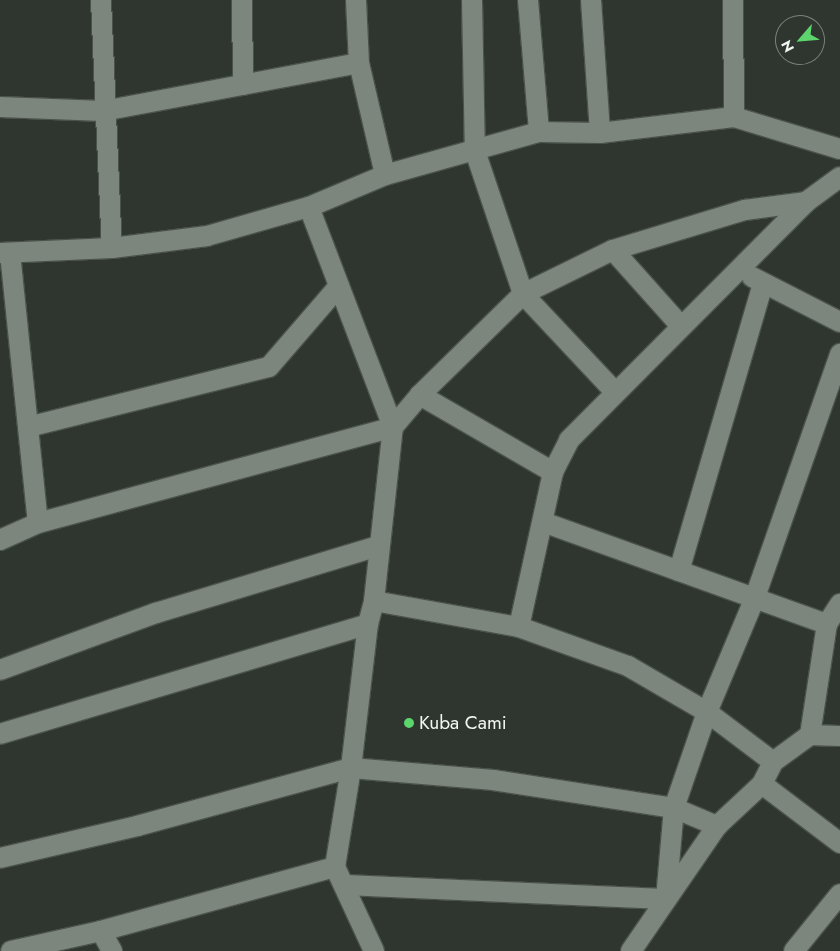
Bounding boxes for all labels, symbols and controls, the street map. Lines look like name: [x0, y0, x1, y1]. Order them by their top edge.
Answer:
north arrow: [775, 15, 825, 65]
text: N: [776, 37, 799, 56]
place label: Kuba Cami: [419, 712, 507, 734]
marker: Kuba Cami: [403, 717, 415, 729]

